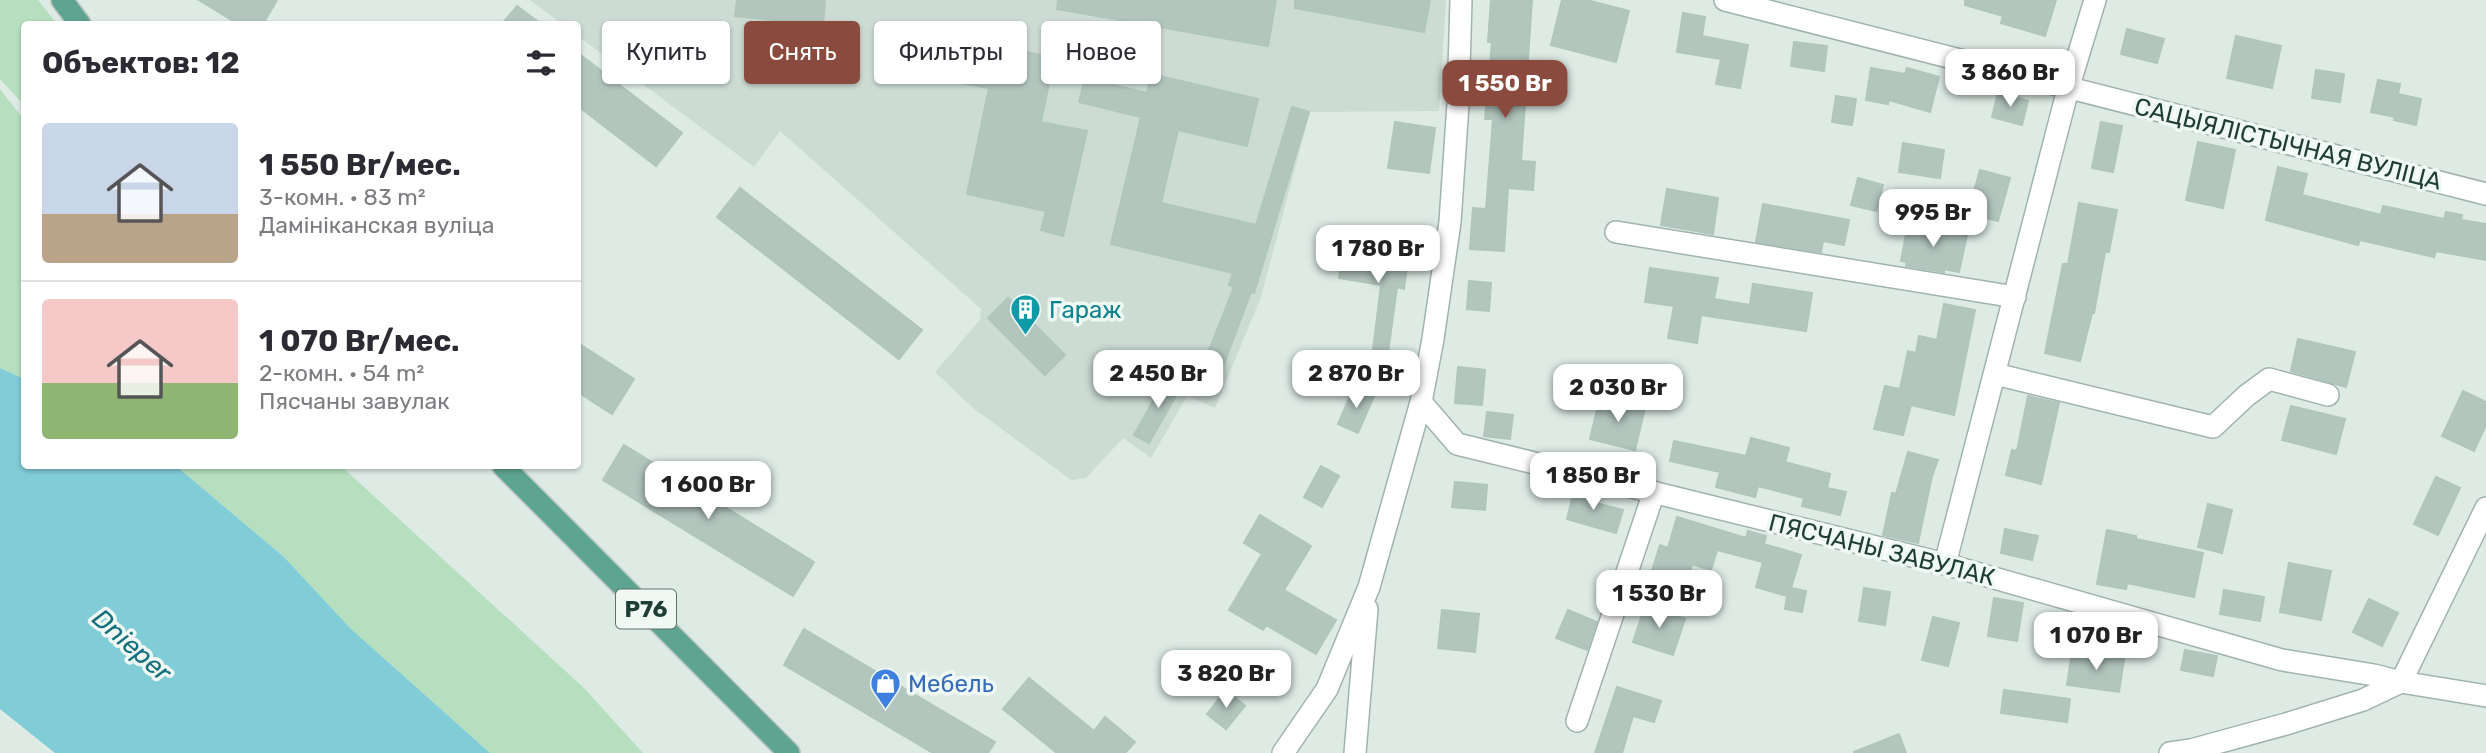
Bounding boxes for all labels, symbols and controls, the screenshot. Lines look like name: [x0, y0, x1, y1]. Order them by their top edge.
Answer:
chip: Купить: [602, 21, 730, 84]
chip: Снять: [744, 21, 860, 84]
chip: Фильтры: [874, 21, 1027, 84]
chip: Новое: [1041, 21, 1161, 84]
icon: filters: [522, 44, 560, 82]
text: Объектов: 12: [42, 45, 240, 81]
pin: 3 860 Br: [1938, 50, 2082, 109]
text: 3 860 Br: [1961, 58, 2059, 86]
pin: 1 550 Br: [1433, 60, 1577, 120]
text: 1 550 Br: [1458, 69, 1552, 97]
street label: САЦЫЯЛІСТЫЧНАЯ ВУЛІЦА: [2131, 92, 2445, 196]
text: 1 550 Br/мес.: [259, 147, 461, 183]
icon: home: [98, 151, 182, 235]
text: 3-комн. · 83 m²: [259, 183, 426, 211]
pin: 995 Br: [1876, 190, 1990, 249]
text: 995 Br: [1895, 198, 1971, 226]
text: Дамініканская вуліца: [259, 211, 494, 239]
pin: 1 780 Br: [1306, 226, 1450, 285]
text: 1 780 Br: [1332, 234, 1424, 262]
building icon: Гараж: [1009, 293, 1043, 337]
place label: Гараж: [1049, 296, 1122, 324]
text: 1 070 Br/мес.: [259, 323, 460, 359]
icon: home: [98, 327, 182, 411]
pin: 2 450 Br: [1086, 350, 1230, 410]
pin: 2 870 Br: [1284, 350, 1428, 410]
text: 2-комн. · 54 m²: [259, 359, 424, 387]
text: 2 450 Br: [1109, 359, 1207, 387]
text: 2 870 Br: [1308, 359, 1404, 387]
pin: 2 030 Br: [1546, 364, 1690, 424]
text: 2 030 Br: [1569, 373, 1667, 401]
text: Пясчаны завулак: [259, 387, 450, 415]
pin: 1 850 Br: [1521, 452, 1665, 512]
text: 1 850 Br: [1546, 461, 1640, 489]
pin: 1 600 Br: [636, 462, 780, 521]
text: 1 600 Br: [661, 470, 755, 498]
street label: ПЯСЧАНЫ ЗАВУЛАК: [1766, 508, 1998, 592]
pin: 1 530 Br: [1587, 570, 1731, 630]
text: 1 530 Br: [1612, 579, 1706, 607]
road number: Р76: [616, 590, 676, 628]
water label: Dnieper: [86, 603, 178, 689]
pin: 1 070 Br: [2024, 612, 2168, 672]
text: 1 070 Br: [2050, 621, 2142, 649]
pin: 3 820 Br: [1154, 650, 1298, 710]
text: 3 820 Br: [1177, 659, 1275, 687]
shop icon: Мебель: [868, 667, 902, 711]
place label: Мебель: [908, 670, 994, 698]

